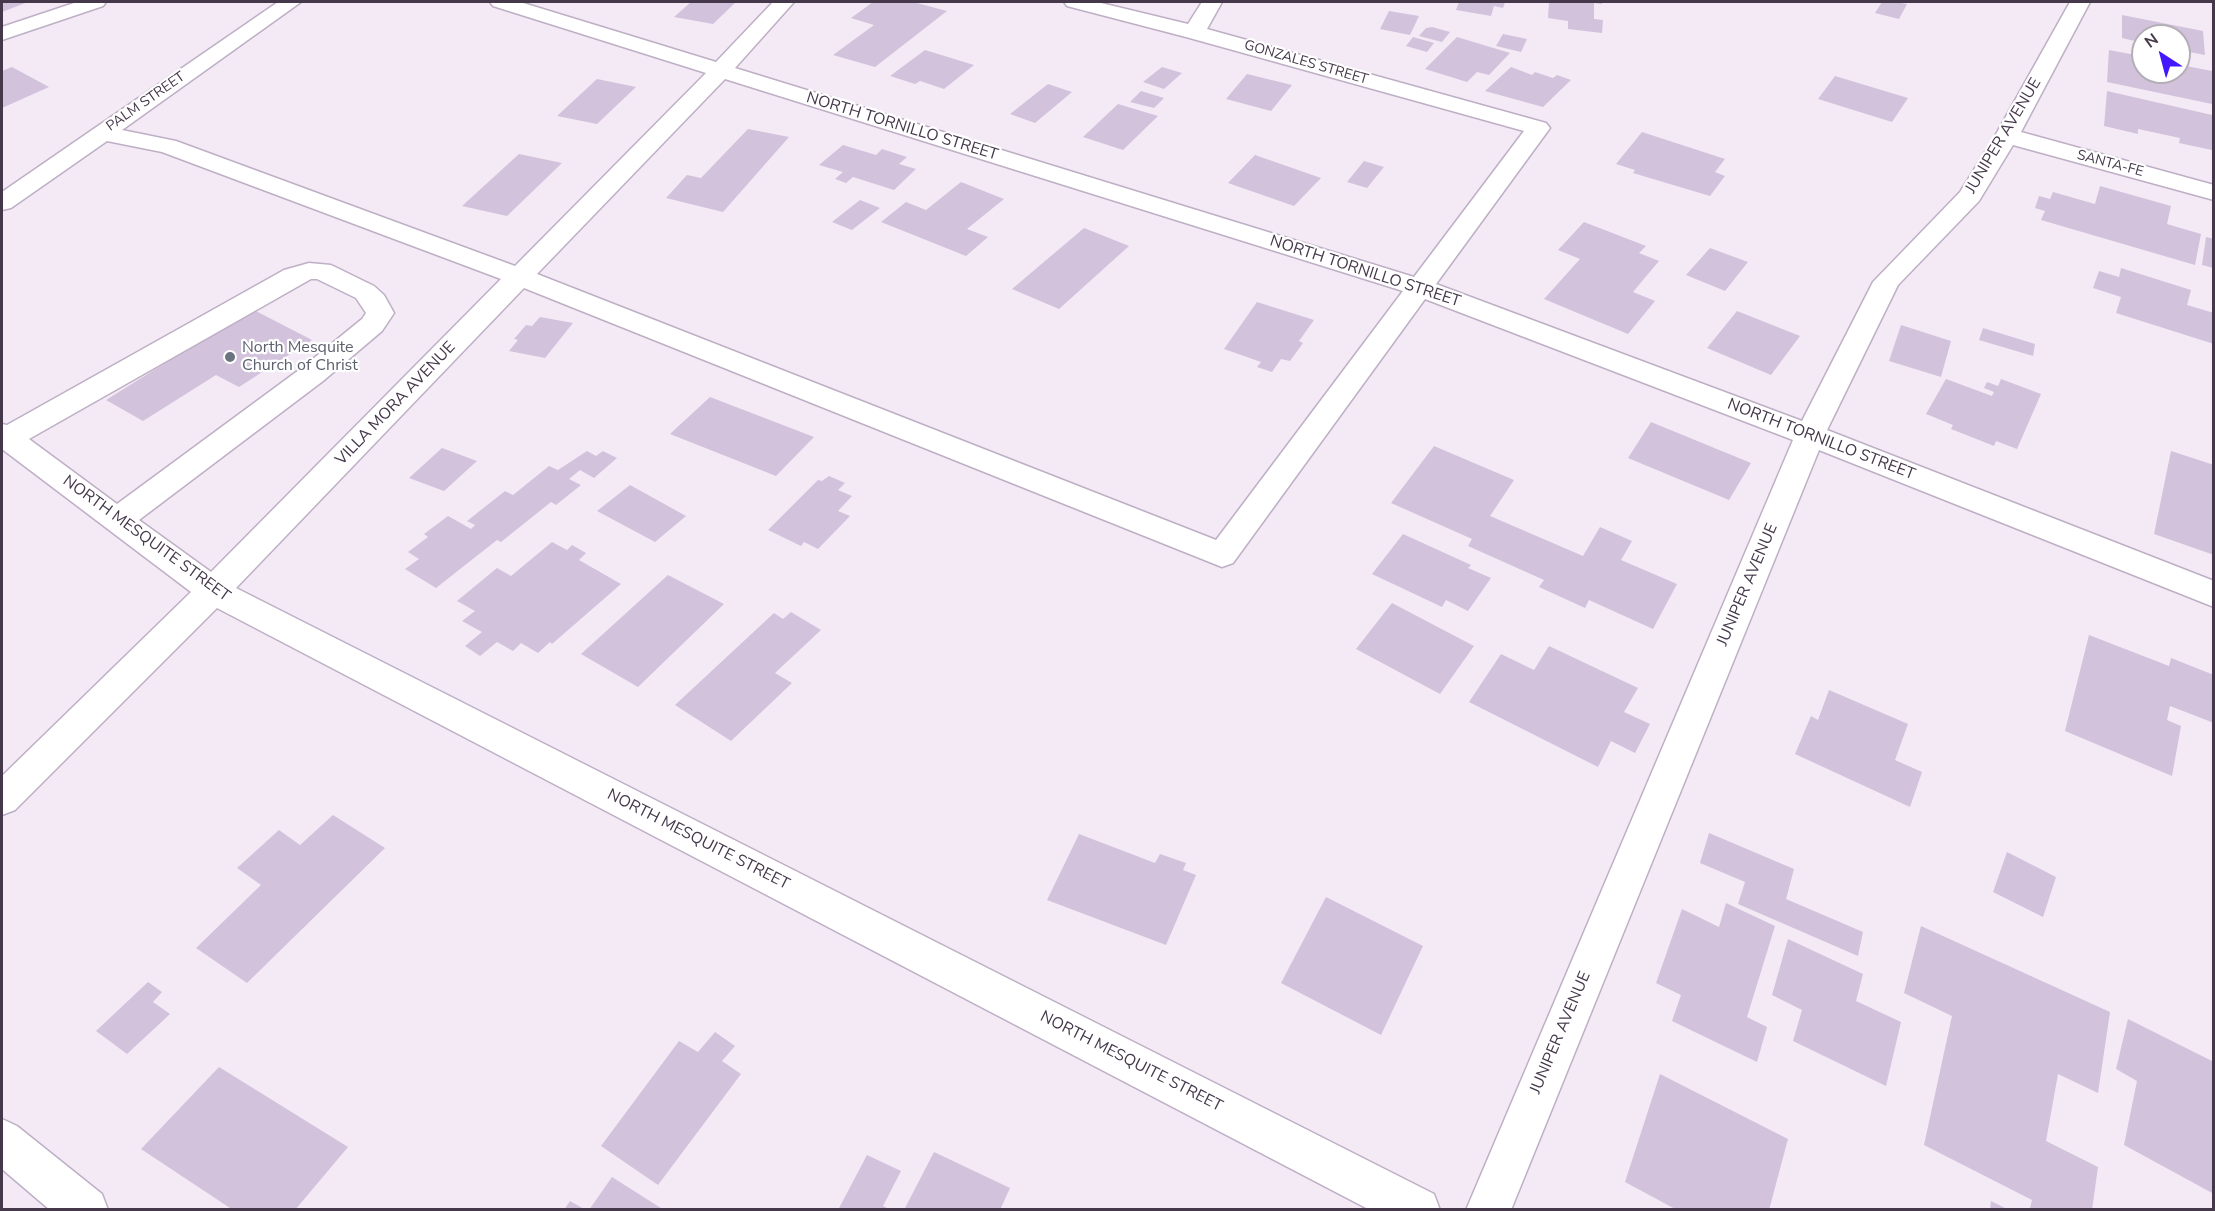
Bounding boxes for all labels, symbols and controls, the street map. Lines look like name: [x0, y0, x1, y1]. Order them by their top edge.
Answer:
north arrow: [2131, 24, 2191, 84]
text: N: [2140, 29, 2163, 53]
street label: GONZALES STREET: [1242, 37, 1370, 89]
street label: PALM STREET: [103, 69, 189, 135]
street label: JUNIPER AVENUE: [1962, 75, 2046, 197]
street label: NORTH TORNILLO STREET: [804, 89, 1000, 165]
street label: SANTA-FE: [2075, 147, 2145, 181]
street label: NORTH TORNILLO STREET: [1267, 232, 1463, 312]
place label: North Mesquite Church of Christ: [242, 338, 358, 376]
street label: VILLA MORA AVENUE: [332, 338, 460, 470]
marker: North Mesquite Church of Christ: [223, 350, 237, 364]
street label: NORTH TORNILLO STREET: [1724, 395, 1918, 485]
street label: NORTH MESQUITE STREET: [59, 472, 233, 606]
street label: JUNIPER AVENUE: [1714, 521, 1782, 649]
street label: NORTH MESQUITE STREET: [604, 786, 792, 894]
street label: JUNIPER AVENUE: [1527, 969, 1595, 1097]
street label: NORTH MESQUITE STREET: [1037, 1008, 1225, 1116]

